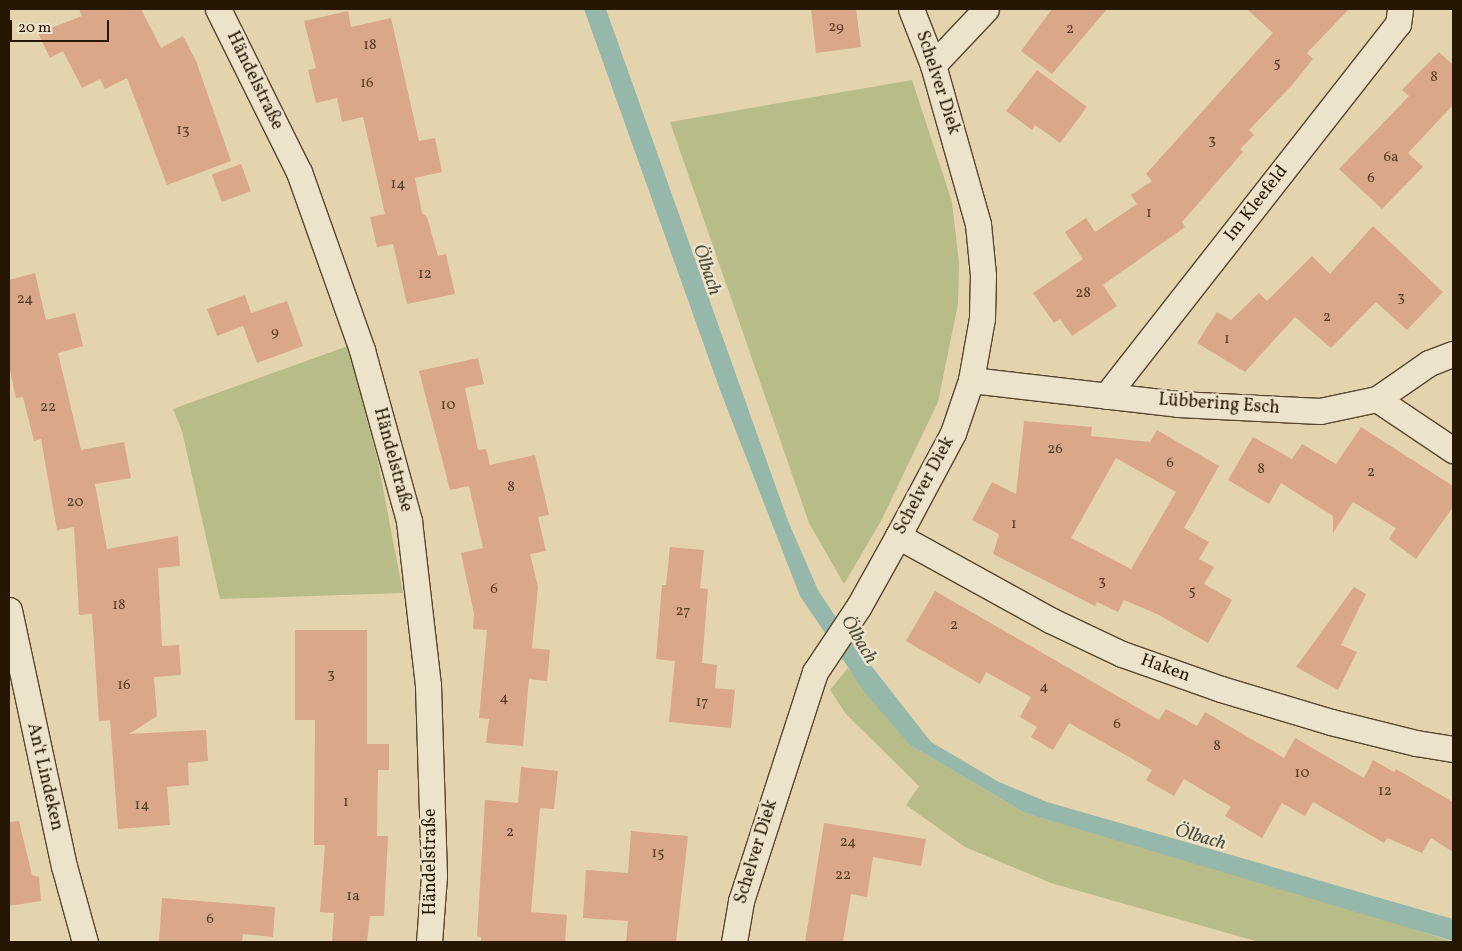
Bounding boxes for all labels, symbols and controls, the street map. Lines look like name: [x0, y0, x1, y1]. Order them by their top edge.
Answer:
scale bar: [12, 10, 111, 42]
text: 20 m: [18, 18, 51, 39]
house number: 29: [828, 19, 844, 37]
house number: 2: [1066, 21, 1074, 39]
street label: Händelstraße: [221, 28, 287, 134]
street label: Schelver Diek: [910, 28, 964, 138]
house number: 18: [363, 37, 377, 55]
house number: 5: [1273, 55, 1281, 73]
house number: 8: [1430, 69, 1438, 87]
house number: 16: [360, 75, 374, 93]
house number: 13: [176, 122, 190, 140]
house number: 3: [1208, 132, 1216, 150]
house number: 6a: [1383, 149, 1399, 167]
street label: Im Kleefeld: [1221, 162, 1293, 246]
house number: 6: [1367, 170, 1375, 188]
house number: 14: [391, 176, 405, 194]
house number: 1: [1146, 205, 1152, 223]
water label: Ölbach: [687, 242, 725, 298]
house number: 12: [418, 266, 432, 284]
house number: 28: [1075, 285, 1091, 303]
house number: 3: [1397, 289, 1405, 307]
house number: 24: [17, 291, 33, 309]
house number: 2: [1323, 309, 1331, 327]
house number: 9: [271, 324, 279, 342]
house number: 1: [1224, 331, 1230, 349]
street label: Lübbering Esch: [1158, 390, 1280, 420]
house number: 10: [441, 397, 455, 415]
house number: 22: [40, 399, 56, 417]
street label: Händelstraße: [368, 405, 416, 515]
street label: Schelver Diek: [890, 433, 960, 539]
house number: 26: [1047, 441, 1063, 459]
house number: 6: [1166, 455, 1174, 473]
house number: 8: [1257, 461, 1265, 479]
house number: 2: [1367, 464, 1375, 482]
house number: 8: [507, 479, 515, 497]
house number: 20: [67, 494, 83, 512]
house number: 1: [1011, 516, 1017, 534]
house number: 3: [1098, 573, 1106, 591]
house number: 6: [490, 581, 498, 599]
house number: 5: [1188, 583, 1196, 601]
house number: 18: [112, 597, 126, 615]
house number: 27: [676, 603, 690, 621]
water label: Ölbach: [835, 612, 881, 668]
house number: 2: [950, 617, 958, 635]
street label: Haken: [1137, 650, 1193, 688]
house number: 3: [327, 666, 335, 684]
house number: 16: [117, 677, 131, 695]
house number: 4: [1040, 679, 1048, 697]
house number: 4: [500, 690, 508, 708]
house number: 17: [695, 694, 709, 712]
house number: 6: [1113, 716, 1121, 734]
street label: An't Lindeken: [21, 721, 67, 833]
house number: 8: [1213, 738, 1221, 756]
house number: 10: [1295, 765, 1309, 783]
house number: 12: [1378, 783, 1392, 801]
house number: 1: [343, 794, 349, 812]
house number: 14: [135, 797, 149, 815]
street label: Schelver Diek: [731, 797, 783, 907]
street label: Händelstraße: [420, 808, 442, 916]
water label: Ölbach: [1172, 820, 1228, 856]
house number: 2: [506, 824, 514, 842]
house number: 24: [840, 834, 856, 852]
house number: 15: [651, 845, 665, 863]
house number: 22: [835, 867, 851, 885]
house number: 1a: [346, 888, 360, 906]
house number: 6: [206, 911, 214, 929]

